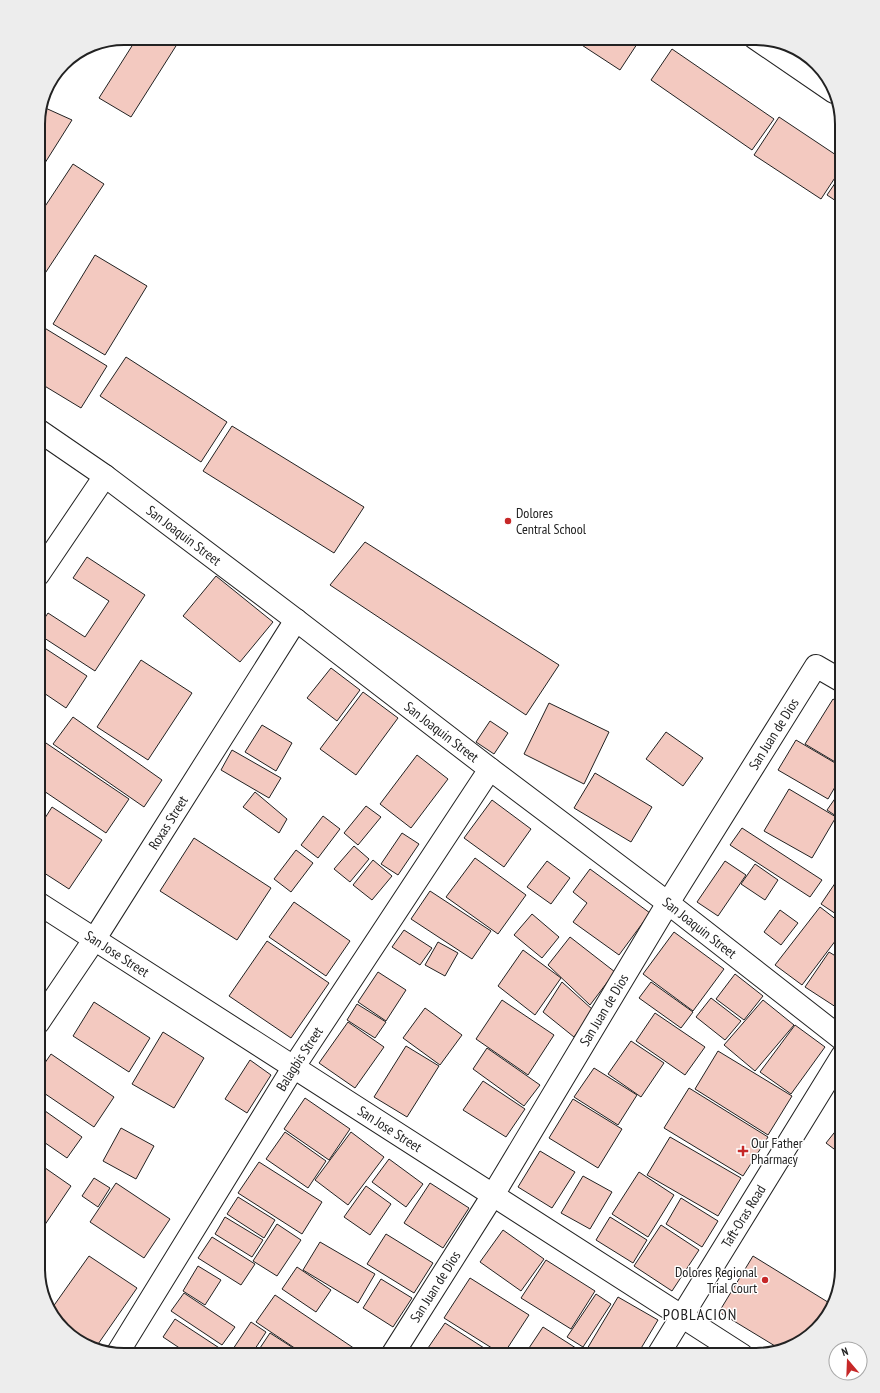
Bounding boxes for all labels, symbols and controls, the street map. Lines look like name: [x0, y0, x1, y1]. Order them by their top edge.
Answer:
street label: San Joaquin Street: [143, 501, 225, 570]
place label: Dolores Central School: [516, 504, 587, 538]
marker: Dolores Central School: [503, 516, 513, 526]
street label: San Juan de Dios: [745, 695, 803, 773]
street label: San Joaquin Street: [401, 698, 482, 766]
street label: Roxas Street: [144, 792, 192, 853]
street label: San Joaquin Street: [659, 893, 740, 962]
street label: San Jose Street: [82, 927, 153, 981]
street label: San Juan de Dios: [575, 970, 633, 1049]
street label: Balagbis Street: [272, 1023, 327, 1094]
street label: San Jose Street: [354, 1102, 425, 1156]
place label: Our Father Pharmacy: [751, 1134, 803, 1168]
marker: Our Father Pharmacy: [738, 1146, 748, 1156]
street label: Taft-Oras Road: [717, 1181, 770, 1251]
street label: San Juan de Dios: [406, 1247, 465, 1326]
place label: Dolores Regional Trial Court: [675, 1263, 758, 1297]
marker: Dolores Regional Trial Court: [760, 1275, 770, 1285]
district label: POBLACION: [663, 1304, 737, 1324]
north arrow: [828, 1341, 868, 1381]
text: N: [840, 1344, 850, 1359]

